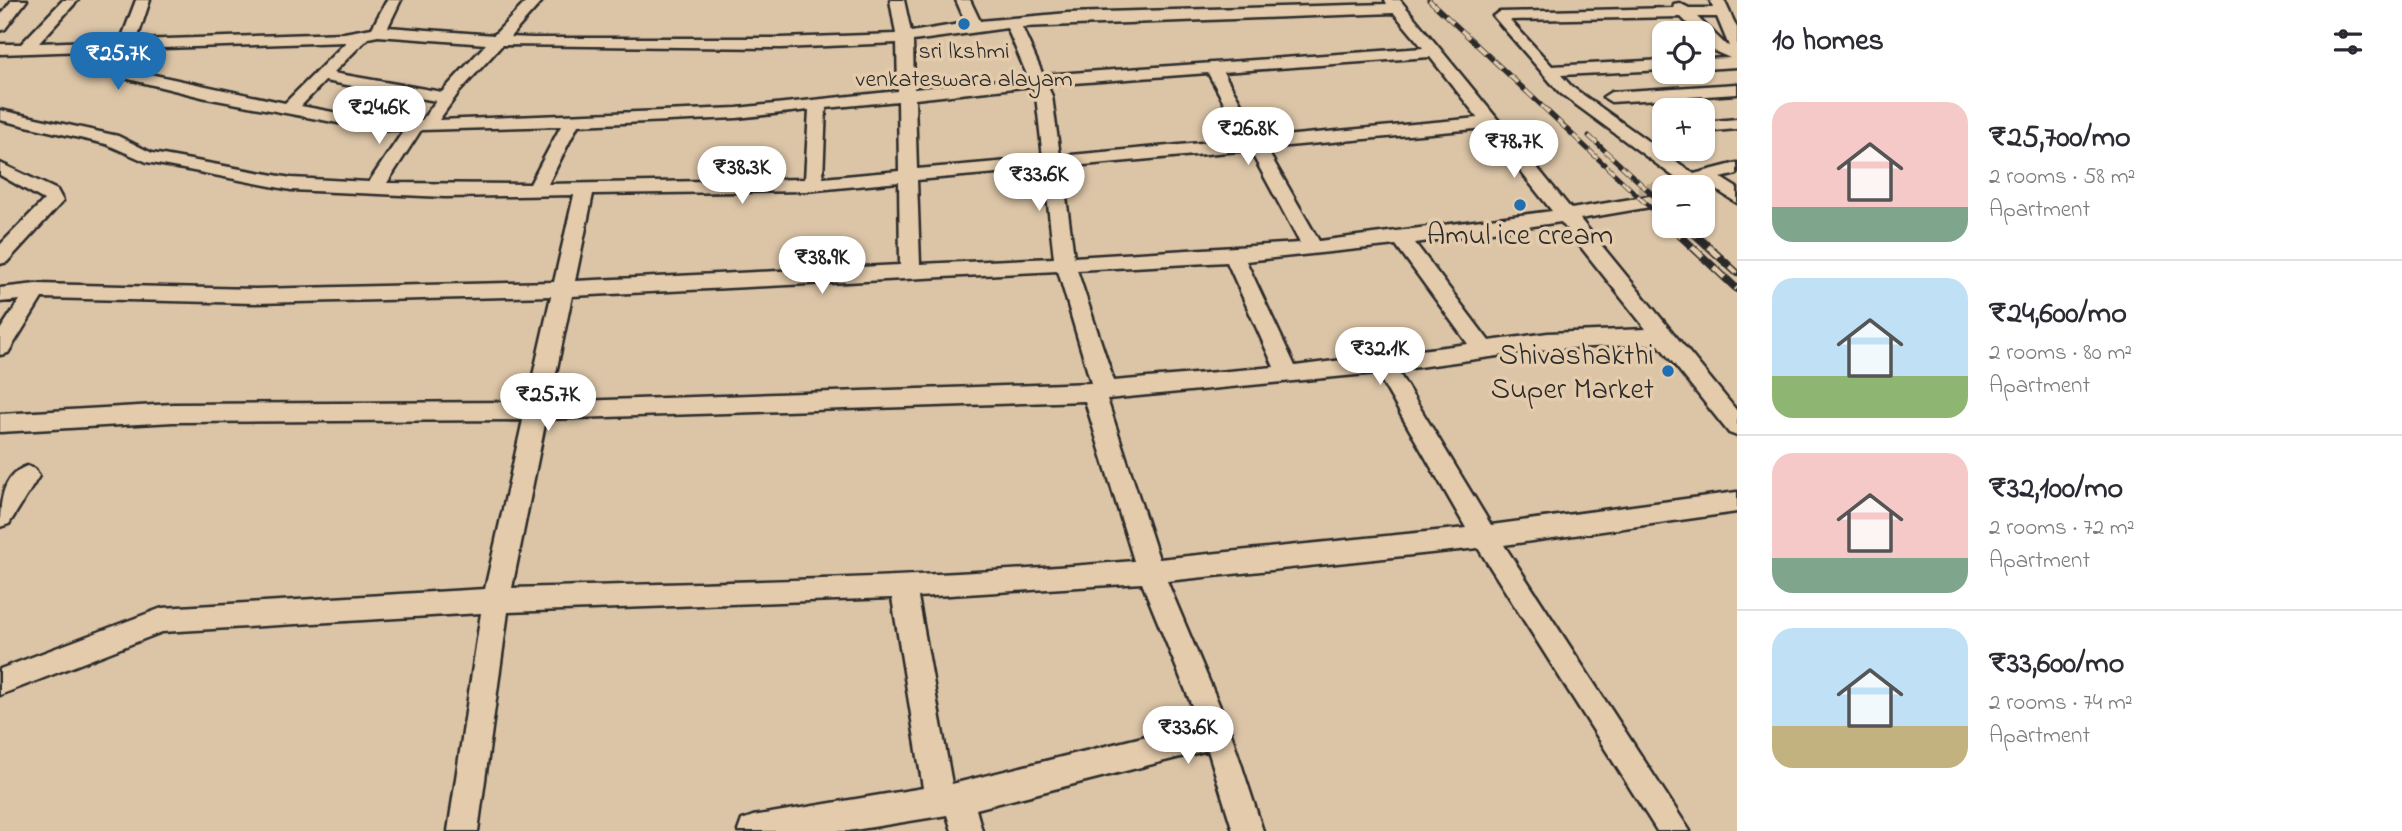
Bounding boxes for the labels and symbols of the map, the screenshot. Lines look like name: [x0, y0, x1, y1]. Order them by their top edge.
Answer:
marker: sri lkshmi venkateswara alayam: [956, 16, 972, 32]
pin: ₹25.7K: [61, 32, 175, 92]
place label: sri lkshmi venkateswara alayam: [855, 35, 1073, 99]
pin: ₹24.6K: [322, 86, 436, 146]
pin: ₹26.8K: [1191, 108, 1305, 167]
pin: ₹78.7K: [1457, 120, 1571, 180]
pin: ₹38.3K: [685, 146, 799, 206]
pin: ₹33.6K: [982, 154, 1096, 213]
marker: Amul ice cream: [1512, 197, 1528, 213]
place label: Amul ice cream: [1427, 215, 1613, 259]
pin: ₹38.9K: [765, 236, 879, 296]
pin: ₹32.1K: [1323, 328, 1437, 387]
place label: Shivashakthi Super Market: [1491, 335, 1654, 413]
marker: Shivashakthi Super Market: [1660, 363, 1676, 379]
pin: ₹25.7K: [491, 374, 605, 433]
pin: ₹33.6K: [1131, 706, 1245, 766]

